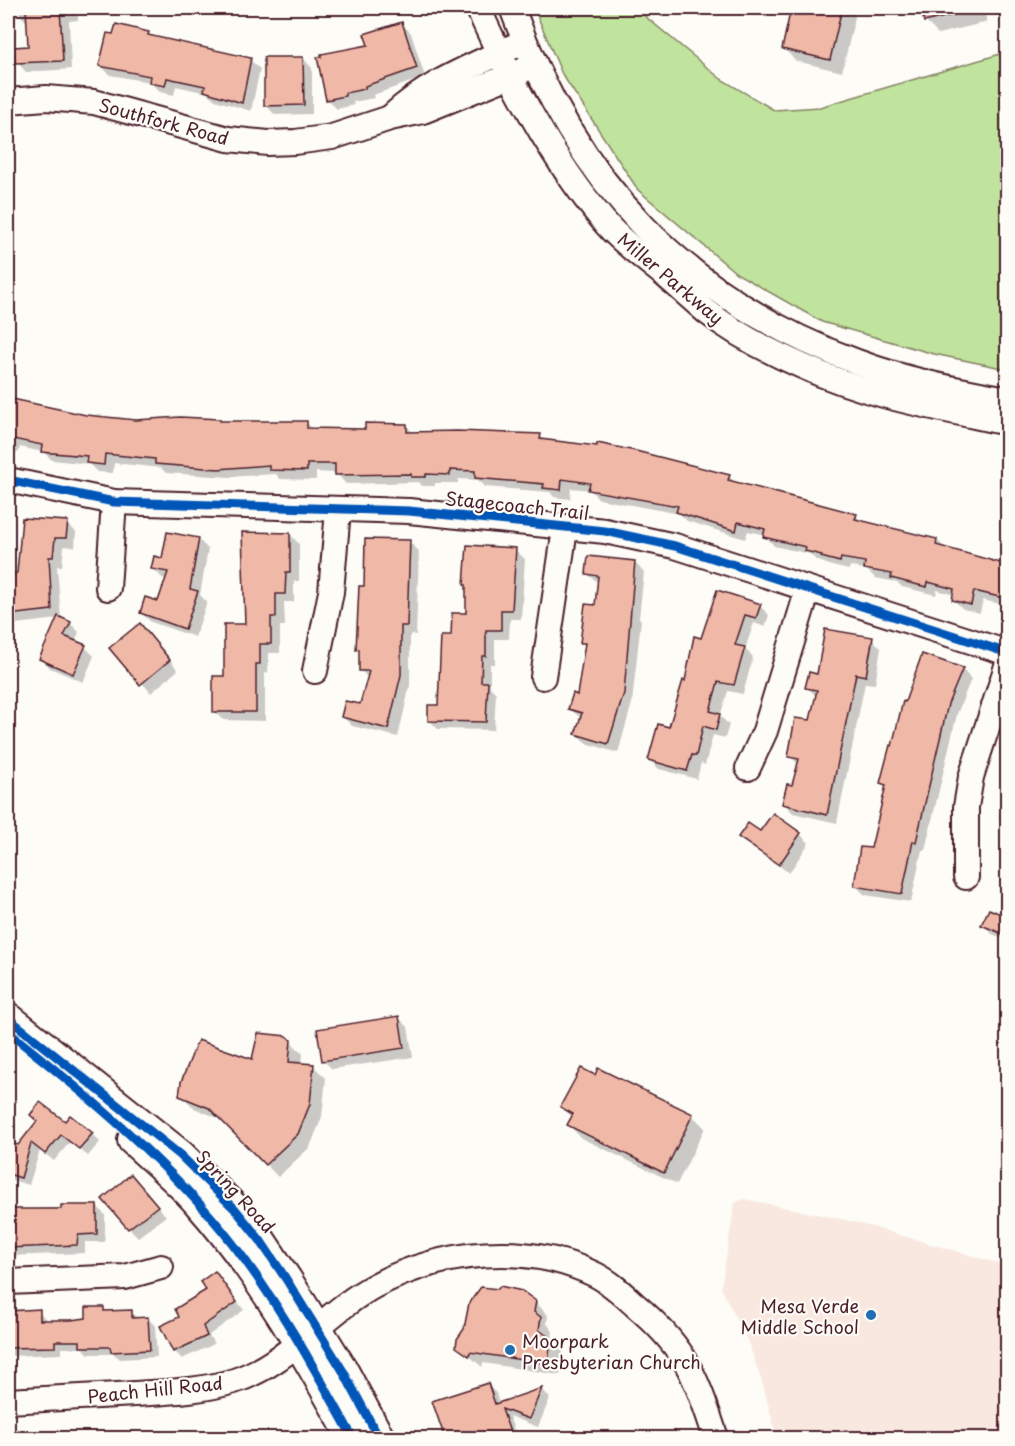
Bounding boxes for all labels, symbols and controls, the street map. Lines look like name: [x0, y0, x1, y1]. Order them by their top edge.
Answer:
street label: Southfork Road: [96, 91, 232, 151]
street label: Miller Parkway: [612, 226, 730, 330]
street label: Stagecoach Trail: [444, 484, 590, 526]
street label: Spring Road: [190, 1143, 282, 1239]
place label: Mesa Verde Middle School: [740, 1292, 859, 1340]
marker: Mesa Verde Middle School: [864, 1308, 878, 1322]
place label: Moorpark Presbyterian Church: [522, 1327, 701, 1375]
marker: Moorpark Presbyterian Church: [503, 1343, 517, 1357]
street label: Peach Hill Road: [86, 1368, 224, 1410]

